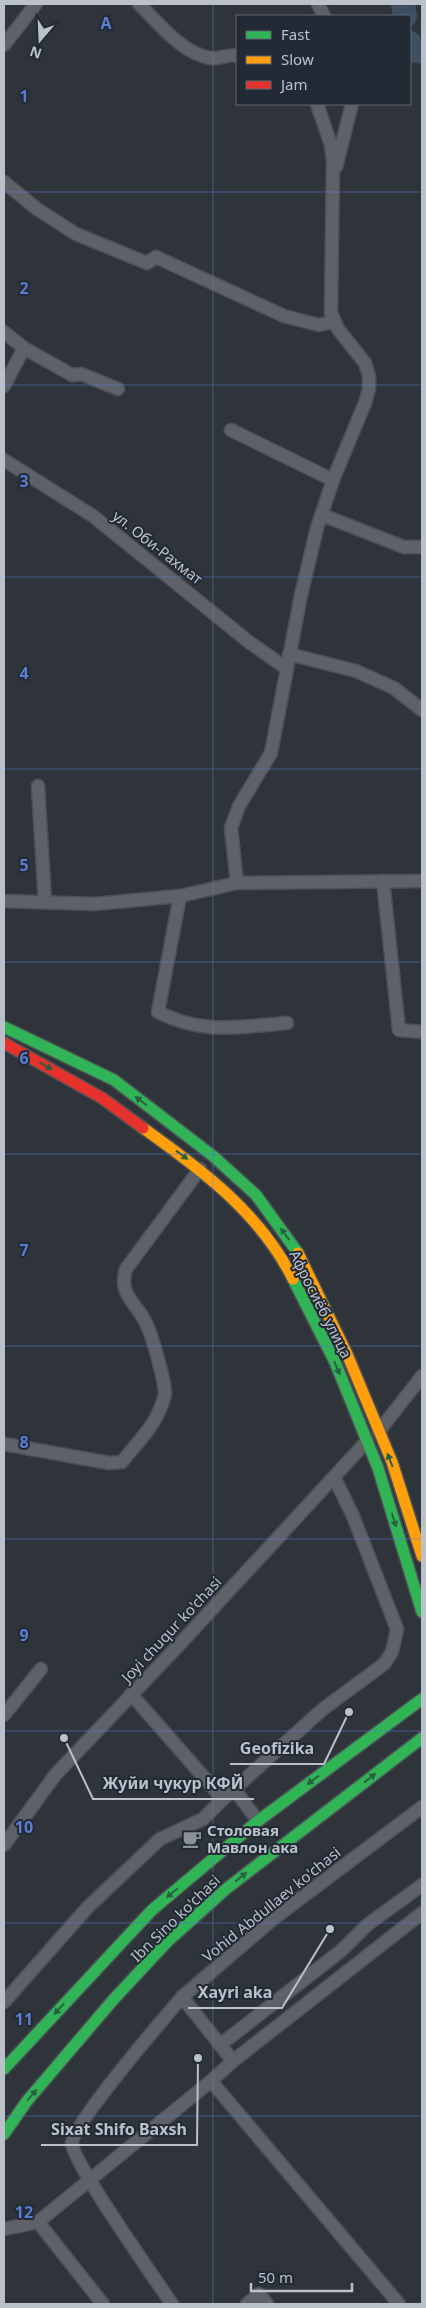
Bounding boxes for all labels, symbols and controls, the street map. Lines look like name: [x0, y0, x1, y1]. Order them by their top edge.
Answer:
text: A: [100, 12, 112, 34]
north arrow: [15, 15, 65, 65]
legend: [236, 15, 411, 105]
text: Fast: [281, 24, 310, 44]
text: N: [27, 42, 44, 64]
text: Slow: [281, 49, 314, 69]
text: Jam: [279, 74, 308, 94]
text: 1: [19, 85, 29, 107]
text: 2: [19, 277, 29, 299]
text: 3: [19, 470, 29, 492]
street label: ул. Оби-Рахмат: [109, 505, 207, 589]
text: 4: [19, 662, 29, 684]
text: 5: [19, 854, 29, 876]
text: 6: [19, 1047, 29, 1069]
one-way arrow: [40, 1062, 53, 1071]
one-way arrow: [135, 1095, 148, 1106]
one-way arrow: [175, 1150, 188, 1161]
one-way arrow: [279, 1228, 290, 1241]
text: 7: [19, 1239, 29, 1261]
street label: Афросиёб улица: [285, 1247, 357, 1361]
one-way arrow: [334, 1361, 342, 1375]
text: 8: [19, 1431, 29, 1453]
one-way arrow: [386, 1453, 394, 1467]
one-way arrow: [391, 1513, 399, 1528]
street label: Joyi chuqur ko'chasi: [115, 1572, 225, 1688]
text: 9: [19, 1624, 29, 1646]
callout: Geofizika: [230, 1733, 324, 1764]
text: Geofizika: [240, 1737, 314, 1759]
callout: Жуйи чукур КФЙ: [93, 1768, 254, 1799]
text: Жуйи чукур КФЙ: [103, 1772, 243, 1794]
one-way arrow: [363, 1772, 376, 1783]
one-way arrow: [306, 1775, 320, 1785]
text: 10: [15, 1816, 33, 1838]
place label: Столовая Мавлон ака: [207, 1820, 298, 1857]
cafe icon: Столовая Мавлон ака: [181, 1828, 203, 1850]
street label: Vohid Abdullaev ko'chasi: [198, 1842, 344, 1966]
street label: Ibn Sino ko'chasi: [126, 1870, 224, 1966]
one-way arrow: [235, 1872, 248, 1882]
one-way arrow: [166, 1887, 179, 1898]
callout: Xayri aka: [188, 1977, 282, 2008]
text: Xayri aka: [198, 1981, 272, 2003]
one-way arrow: [53, 2002, 65, 2014]
text: 11: [15, 2008, 33, 2030]
one-way arrow: [27, 2088, 38, 2101]
callout: Sixat Shifo Baxsh: [41, 2114, 197, 2145]
text: Sixat Shifo Baxsh: [51, 2118, 187, 2140]
text: 12: [15, 2201, 33, 2223]
scale bar: [251, 2260, 352, 2292]
text: 50 m: [258, 2267, 293, 2287]

